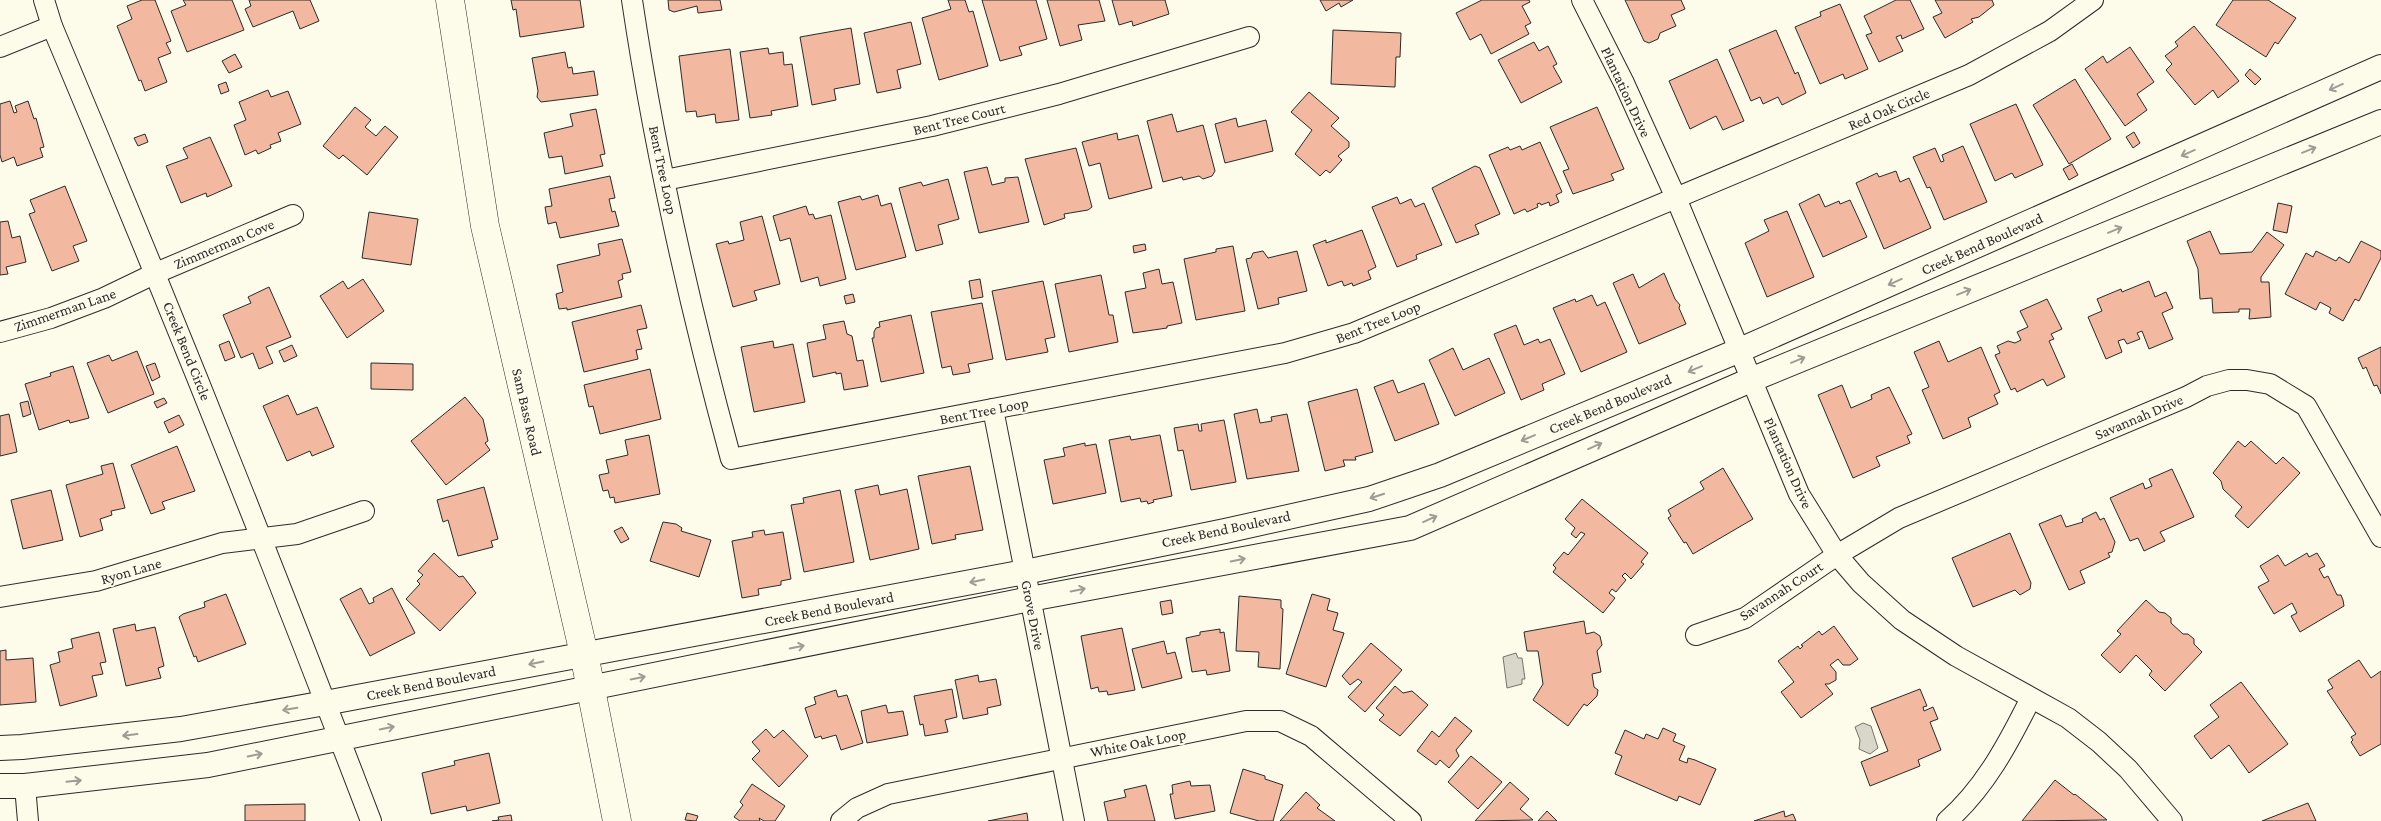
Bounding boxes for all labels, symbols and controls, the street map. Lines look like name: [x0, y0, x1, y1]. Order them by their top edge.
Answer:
street label: Plantation Drive: [1598, 44, 1654, 140]
one-way arrow: [2329, 82, 2344, 92]
street label: Red Oak Circle: [1846, 85, 1932, 133]
street label: Bent Tree Court: [911, 100, 1008, 138]
street label: Bent Tree Loop: [645, 124, 680, 216]
one-way arrow: [2301, 145, 2316, 155]
one-way arrow: [2181, 148, 2196, 158]
street label: Creek Bend Boulevard: [1919, 210, 2045, 278]
street label: Zimmerman Cove: [172, 216, 277, 272]
one-way arrow: [2107, 224, 2122, 234]
one-way arrow: [1888, 278, 1903, 288]
street label: Zimmerman Lane: [12, 285, 118, 335]
one-way arrow: [1957, 286, 1972, 295]
street label: Bent Tree Loop: [1333, 298, 1423, 347]
street label: Creek Bend Circle: [160, 299, 214, 403]
one-way arrow: [1790, 355, 1805, 365]
one-way arrow: [1687, 365, 1703, 374]
street label: Sam Bass Road: [509, 367, 545, 457]
street label: Creek Bend Boulevard: [1546, 371, 1674, 437]
street label: Savannah Drive: [2093, 391, 2186, 443]
street label: Bent Tree Loop: [938, 395, 1030, 428]
street label: Plantation Drive: [1761, 415, 1815, 511]
one-way arrow: [1521, 434, 1536, 443]
one-way arrow: [1587, 441, 1602, 451]
one-way arrow: [1369, 492, 1385, 501]
street label: Creek Bend Boulevard: [1160, 508, 1292, 550]
one-way arrow: [1422, 513, 1437, 523]
street label: Ryon Lane: [99, 555, 164, 588]
one-way arrow: [1229, 555, 1245, 565]
street label: Savannah Court: [1736, 558, 1826, 624]
one-way arrow: [969, 576, 985, 586]
street label: Grove Drive: [1018, 579, 1048, 652]
one-way arrow: [1070, 585, 1086, 595]
street label: Creek Bend Boulevard: [763, 589, 895, 629]
one-way arrow: [789, 642, 805, 651]
one-way arrow: [528, 659, 544, 668]
street label: Creek Bend Boulevard: [365, 663, 497, 703]
one-way arrow: [629, 673, 645, 683]
one-way arrow: [282, 705, 298, 715]
one-way arrow: [378, 723, 394, 732]
street label: White Oak Loop: [1089, 726, 1188, 761]
one-way arrow: [122, 730, 138, 740]
one-way arrow: [247, 750, 263, 759]
one-way arrow: [65, 776, 81, 785]

